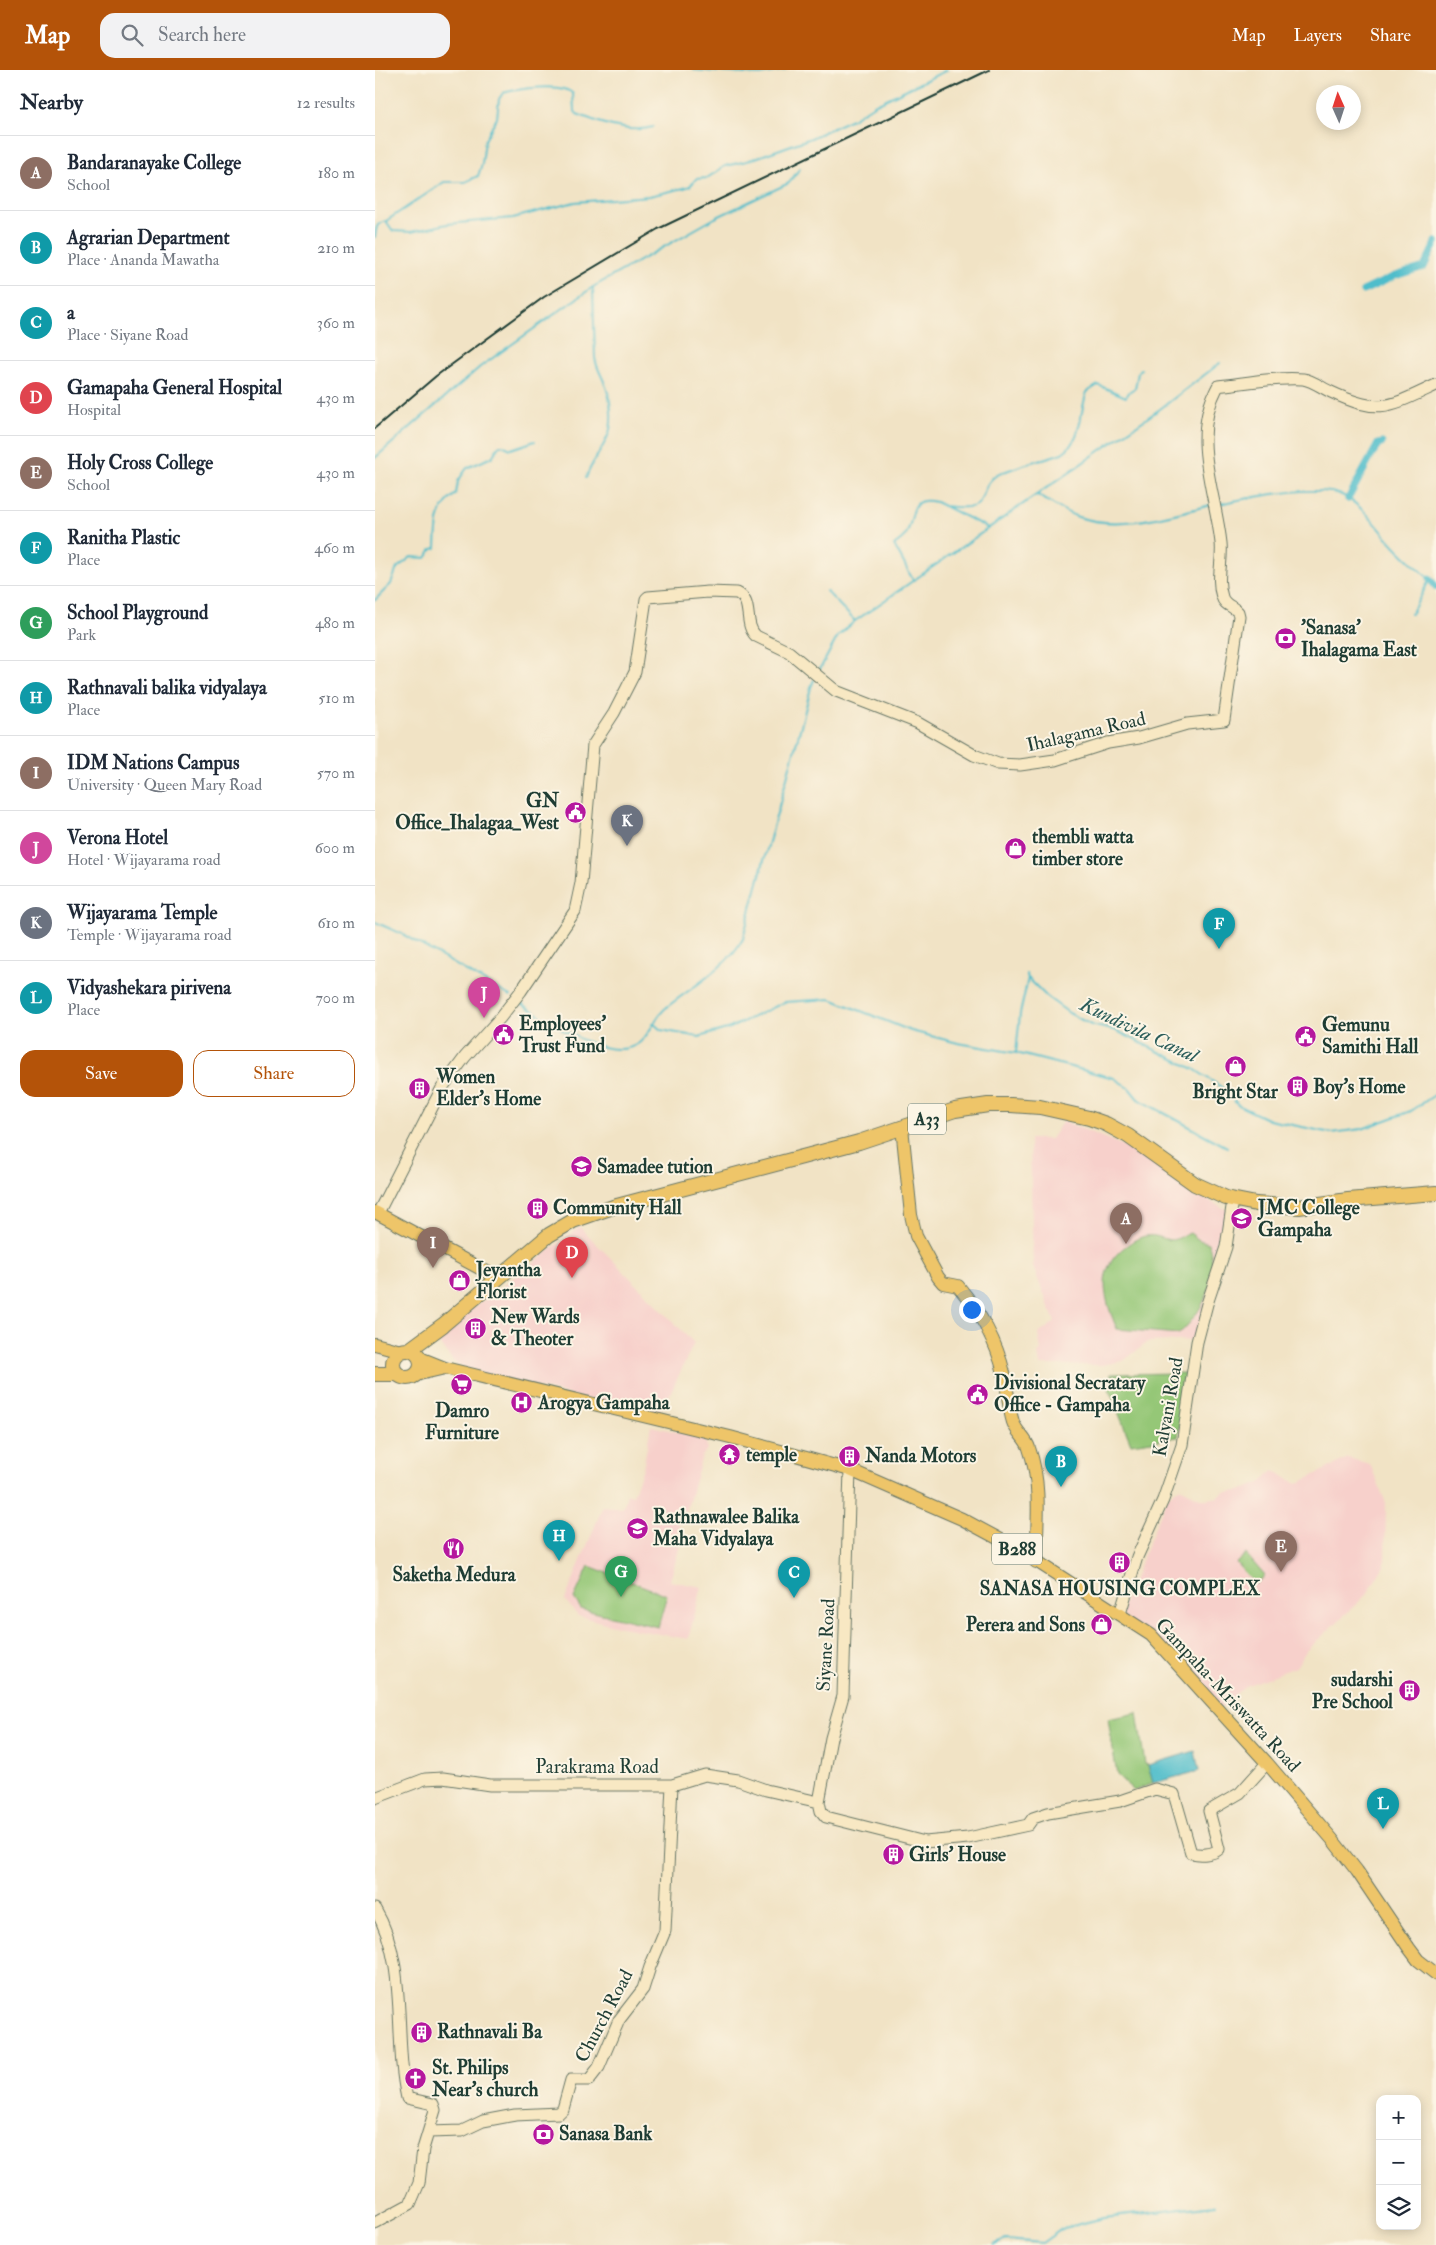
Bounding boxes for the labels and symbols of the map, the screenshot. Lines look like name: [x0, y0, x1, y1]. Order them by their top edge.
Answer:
north arrow: [1316, 85, 1361, 130]
place label: 'Sanasa' Ihalagama East: [1301, 616, 1418, 663]
bank icon: 'Sanasa' Ihalagama East: [1273, 627, 1297, 651]
street label: Ihalagama Road: [1024, 706, 1149, 757]
place label: GN Office_Ihalagaa_West: [395, 789, 560, 836]
public building icon: GN Office_Ihalagaa_West: [563, 800, 587, 824]
pin: K: [611, 805, 643, 846]
place label: thembli watta timber store: [1032, 825, 1135, 871]
shop icon: thembli watta timber store: [1004, 836, 1028, 860]
pin: F: [1203, 908, 1235, 949]
pin: J: [468, 977, 500, 1018]
water label: Kundivila Canal: [1075, 991, 1204, 1069]
place label: Employees' Trust Fund: [518, 1012, 606, 1058]
place label: Gemunu Samithi Hall: [1322, 1013, 1418, 1059]
public building icon: Employees' Trust Fund: [491, 1023, 515, 1047]
public building icon: Gemunu Samithi Hall: [1294, 1024, 1318, 1048]
shop icon: Bright Star: [1223, 1054, 1247, 1078]
place label: Women Elder's Home: [435, 1065, 541, 1111]
building icon: Boy's Home: [1285, 1075, 1309, 1099]
place label: Boy's Home: [1313, 1075, 1405, 1100]
building icon: Women Elder's Home: [408, 1076, 432, 1100]
place label: Bright Star: [1192, 1080, 1279, 1105]
road number: A33: [908, 1104, 946, 1134]
school or university icon: Samadee tution: [569, 1155, 593, 1179]
place label: Samadee tution: [597, 1155, 713, 1179]
building icon: Community Hall: [525, 1196, 549, 1220]
place label: Community Hall: [553, 1196, 682, 1221]
place label: JMC College Gampaha: [1257, 1196, 1360, 1243]
pin: A: [1110, 1203, 1142, 1244]
school or university icon: JMC College Gampaha: [1230, 1207, 1254, 1231]
pin: I: [417, 1227, 449, 1268]
pin: D: [556, 1237, 588, 1278]
place label: Jeyantha Florist: [475, 1258, 542, 1304]
shop icon: Jeyantha Florist: [448, 1269, 472, 1293]
your location: [959, 1297, 985, 1323]
place label: New Wards & Theoter: [490, 1305, 580, 1351]
building icon: New Wards & Theoter: [463, 1316, 487, 1340]
street label: Kalyani Road: [1147, 1355, 1189, 1459]
place label: Divisional Secratary Office - Gampaha: [994, 1371, 1146, 1418]
supermarket icon: Damro Furniture: [450, 1373, 474, 1397]
public building icon: Divisional Secratary Office - Gampaha: [966, 1382, 990, 1406]
hospital icon: Arogya Gampaha: [510, 1391, 534, 1415]
place label: Arogya Gampaha: [537, 1391, 671, 1416]
place label: Damro Furniture: [425, 1399, 499, 1445]
temple icon: temple: [718, 1443, 742, 1467]
place label: temple: [746, 1443, 797, 1468]
building icon: Nanda Motors: [837, 1444, 861, 1468]
place label: Nanda Motors: [864, 1444, 977, 1468]
pin: B: [1045, 1446, 1077, 1487]
place label: Rathnawalee Balika Maha Vidyalaya: [652, 1505, 800, 1552]
school or university icon: Rathnawalee Balika Maha Vidyalaya: [625, 1516, 649, 1540]
pin: H: [543, 1520, 575, 1561]
pin: E: [1265, 1531, 1297, 1572]
road number: B288: [992, 1534, 1042, 1565]
restaurant icon: Saketha Medura: [442, 1537, 466, 1561]
building icon: SANASA HOUSING COMPLEX: [1108, 1551, 1132, 1575]
pin: G: [605, 1556, 637, 1597]
pin: C: [778, 1557, 810, 1598]
place label: Saketha Medura: [392, 1563, 517, 1587]
place label: SANASA HOUSING COMPLEX: [980, 1577, 1261, 1601]
street label: Siyane Road: [812, 1597, 840, 1692]
place label: Perera and Sons: [966, 1613, 1085, 1637]
shop icon: Perera and Sons: [1089, 1613, 1113, 1637]
street label: Gampaha-Mriswatta Road: [1150, 1613, 1306, 1778]
place label: sudarshi Pre School: [1312, 1668, 1393, 1714]
building icon: sudarshi Pre School: [1397, 1679, 1421, 1703]
street label: Parakrama Road: [535, 1755, 659, 1779]
pin: L: [1367, 1788, 1399, 1829]
building icon: Girls' House: [881, 1843, 905, 1867]
place label: Girls' House: [909, 1843, 1006, 1867]
street label: Church Road: [569, 1965, 639, 2067]
building icon: Rathnavali Ba: [409, 2020, 433, 2044]
place label: Rathnavali Ba: [437, 2020, 543, 2044]
place label: St. Philips Near's church: [431, 2056, 539, 2102]
church icon: St. Philips Near's church: [404, 2067, 428, 2091]
bank icon: Sanasa Bank: [531, 2122, 555, 2146]
place label: Sanasa Bank: [559, 2122, 653, 2146]

